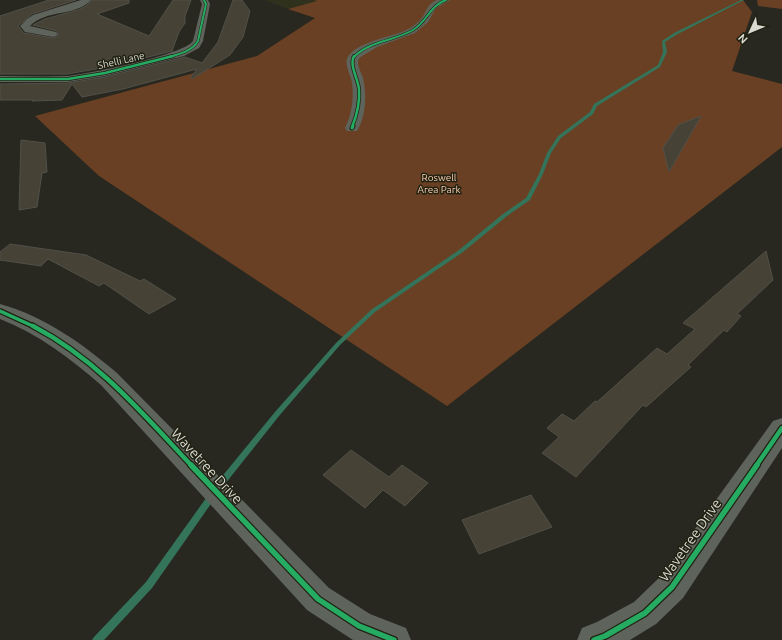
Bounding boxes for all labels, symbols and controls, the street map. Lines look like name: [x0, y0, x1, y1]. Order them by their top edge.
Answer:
north arrow: [730, 12, 770, 52]
text: N: [736, 32, 750, 46]
street label: Shelli Lane: [97, 50, 146, 71]
park label: Roswell Area Park: [417, 172, 461, 195]
street label: Wavetree Drive: [168, 425, 246, 507]
street label: Wavetree Drive: [656, 496, 724, 584]

